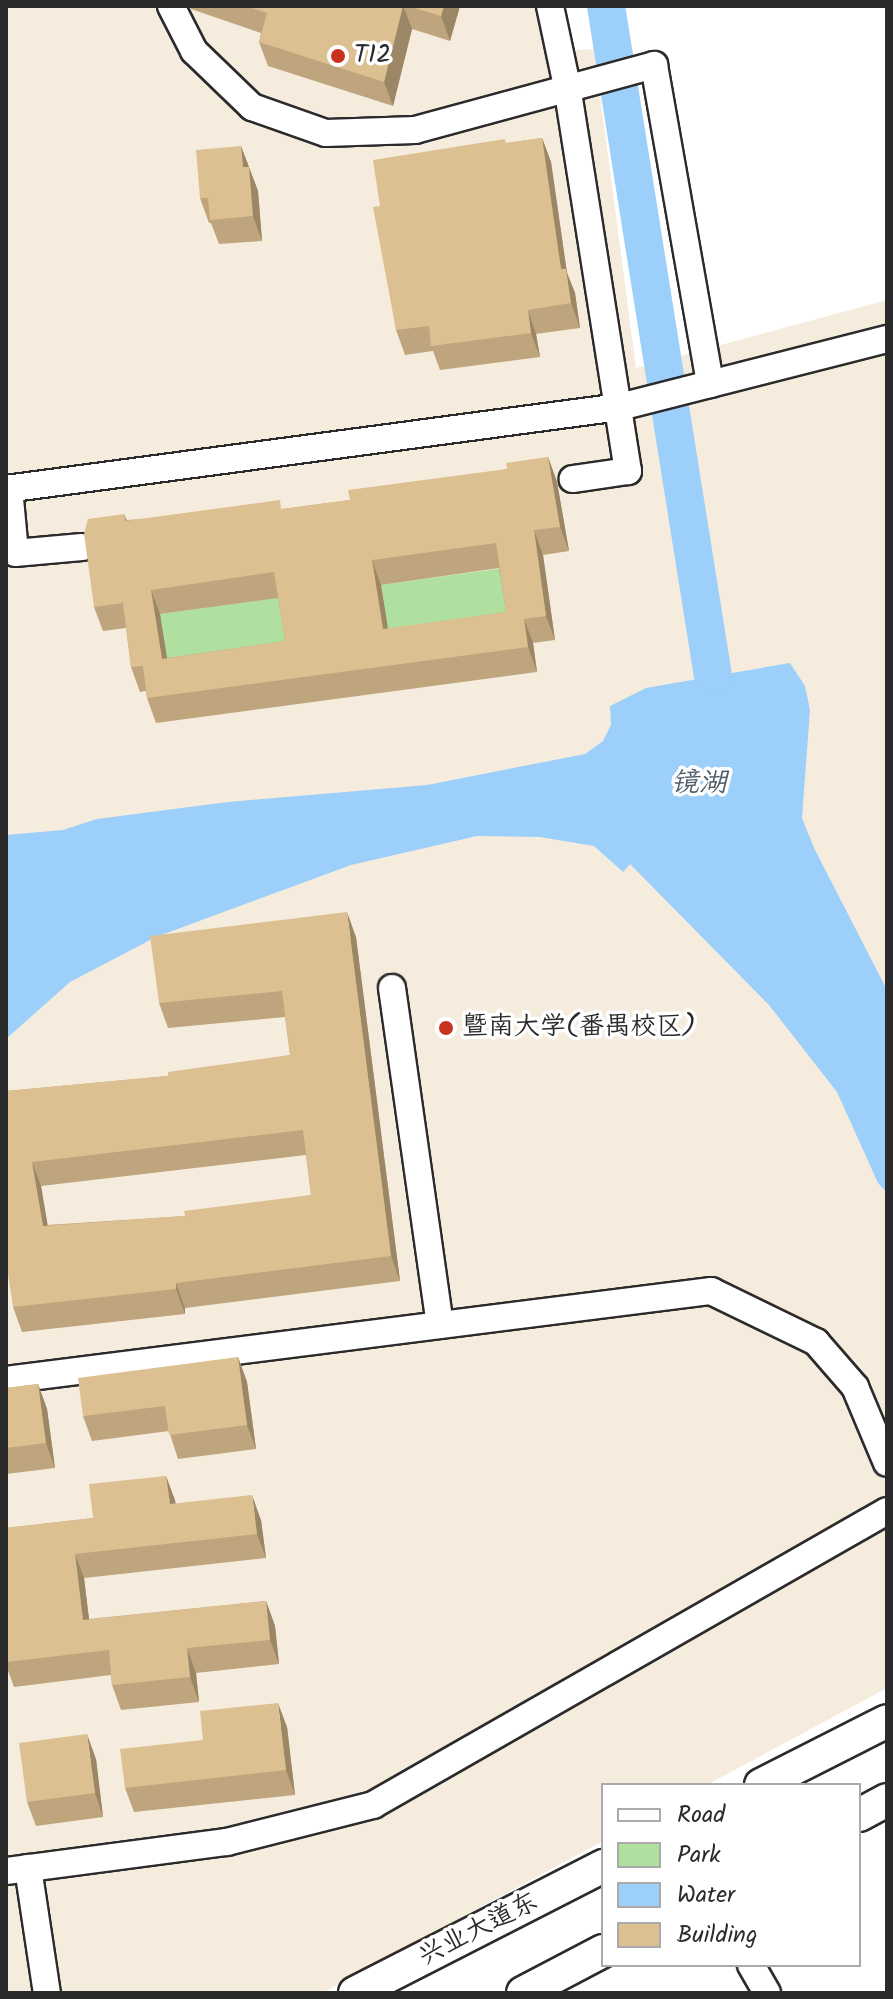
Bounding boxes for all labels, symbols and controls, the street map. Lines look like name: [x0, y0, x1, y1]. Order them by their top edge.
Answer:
place label: T12: [354, 40, 391, 72]
marker: T12: [329, 47, 347, 65]
water label: 镜湖: [671, 767, 727, 801]
place label: 暨南大学(番禺校区): [462, 1012, 696, 1044]
marker: 暨南大学(番禺校区): [437, 1019, 455, 1037]
legend: [601, 1783, 861, 1967]
text: Road: [677, 1796, 725, 1835]
text: Park: [677, 1836, 721, 1875]
text: Water: [677, 1876, 735, 1915]
street label: 兴业大道东: [414, 1887, 544, 1973]
text: Building: [677, 1916, 757, 1955]

